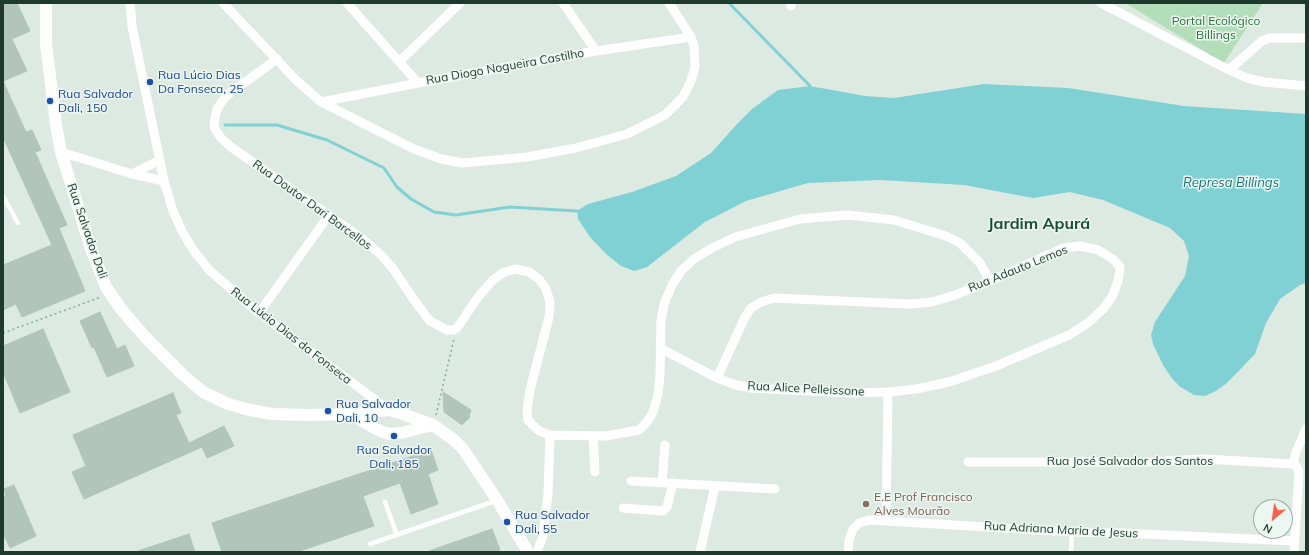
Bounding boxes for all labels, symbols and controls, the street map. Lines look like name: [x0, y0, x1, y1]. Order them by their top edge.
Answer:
park label: Portal Ecológico Billings: [1172, 14, 1260, 42]
street label: Rua Diogo Nogueira Castilho: [425, 46, 585, 88]
place label: Rua Lúcio Dias Da Fonseca, 25: [158, 68, 244, 96]
marker: Rua Lúcio Dias Da Fonseca, 25: [145, 77, 155, 87]
place label: Rua Salvador Dali, 150: [58, 87, 133, 115]
marker: Rua Salvador Dali, 150: [45, 96, 55, 106]
street label: Rua Doutor Dari Barcellos: [250, 157, 374, 253]
water label: Represa Billings: [1183, 175, 1279, 191]
street label: Rua Salvador Dali: [64, 181, 110, 281]
district label: Jardim Apurá: [988, 214, 1090, 234]
street label: Rua Adauto Lemos: [966, 242, 1070, 296]
street label: Rua Lúcio Dias da Fonseca: [228, 284, 354, 388]
street label: Rua Alice Pelleissone: [747, 379, 865, 399]
place label: Rua Salvador Dali, 10: [336, 397, 411, 425]
marker: Rua Salvador Dali, 10: [323, 406, 333, 416]
marker: Rua Salvador Dali, 185: [389, 431, 399, 441]
place label: Rua Salvador Dali, 185: [357, 443, 431, 471]
street label: Rua José Salvador dos Santos: [1047, 454, 1213, 468]
place label: E.E Prof Francisco Alves Mourão: [874, 490, 973, 518]
marker: E.E Prof Francisco Alves Mourão: [861, 499, 871, 509]
north arrow: [1253, 499, 1293, 539]
place label: Rua Salvador Dali, 55: [515, 508, 590, 536]
marker: Rua Salvador Dali, 55: [502, 517, 512, 527]
street label: Rua Adriana Maria de Jesus: [983, 519, 1139, 541]
text: N: [1261, 520, 1275, 537]

